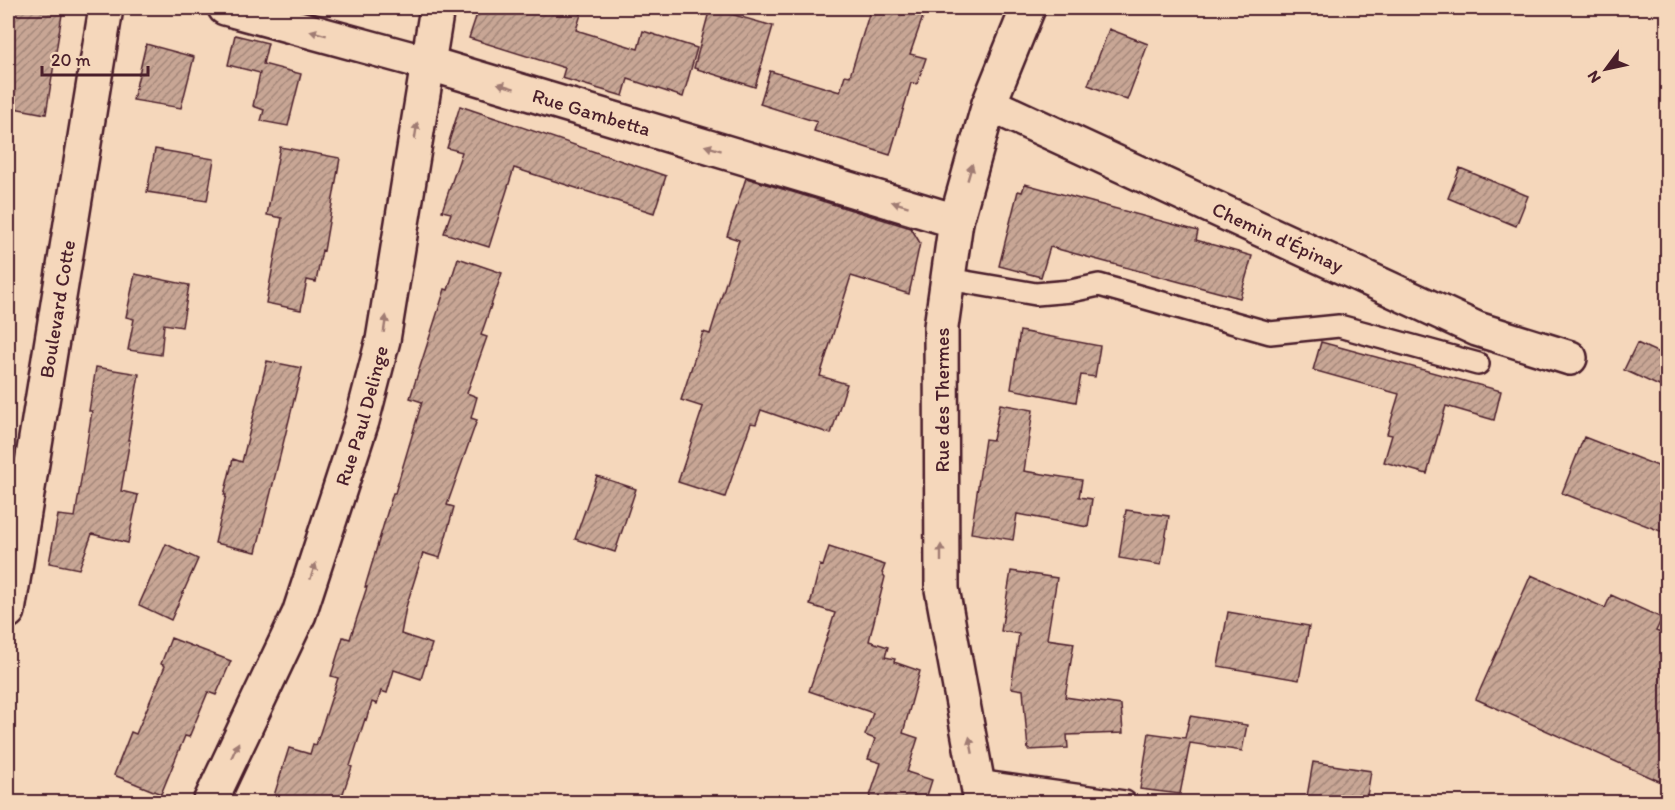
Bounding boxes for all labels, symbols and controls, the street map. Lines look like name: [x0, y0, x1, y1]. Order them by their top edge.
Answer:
one-way arrow: [309, 28, 327, 37]
scale bar: [42, 39, 148, 77]
north arrow: [1576, 39, 1636, 99]
text: 20 m: [51, 49, 91, 71]
text: N: [1583, 67, 1605, 87]
one-way arrow: [497, 81, 515, 90]
street label: Rue Gambetta: [529, 83, 654, 141]
one-way arrow: [412, 122, 421, 141]
one-way arrow: [704, 143, 722, 152]
one-way arrow: [966, 163, 975, 181]
street label: Chemin d'Épinay: [1208, 197, 1348, 278]
one-way arrow: [891, 199, 909, 208]
street label: Boulevard Cotte: [34, 238, 80, 380]
one-way arrow: [381, 314, 390, 333]
street label: Rue des Thermes: [930, 327, 954, 473]
street label: Rue Paul Delinge: [330, 343, 393, 489]
one-way arrow: [936, 543, 946, 562]
one-way arrow: [309, 562, 318, 580]
one-way arrow: [966, 735, 975, 754]
one-way arrow: [230, 741, 239, 758]

